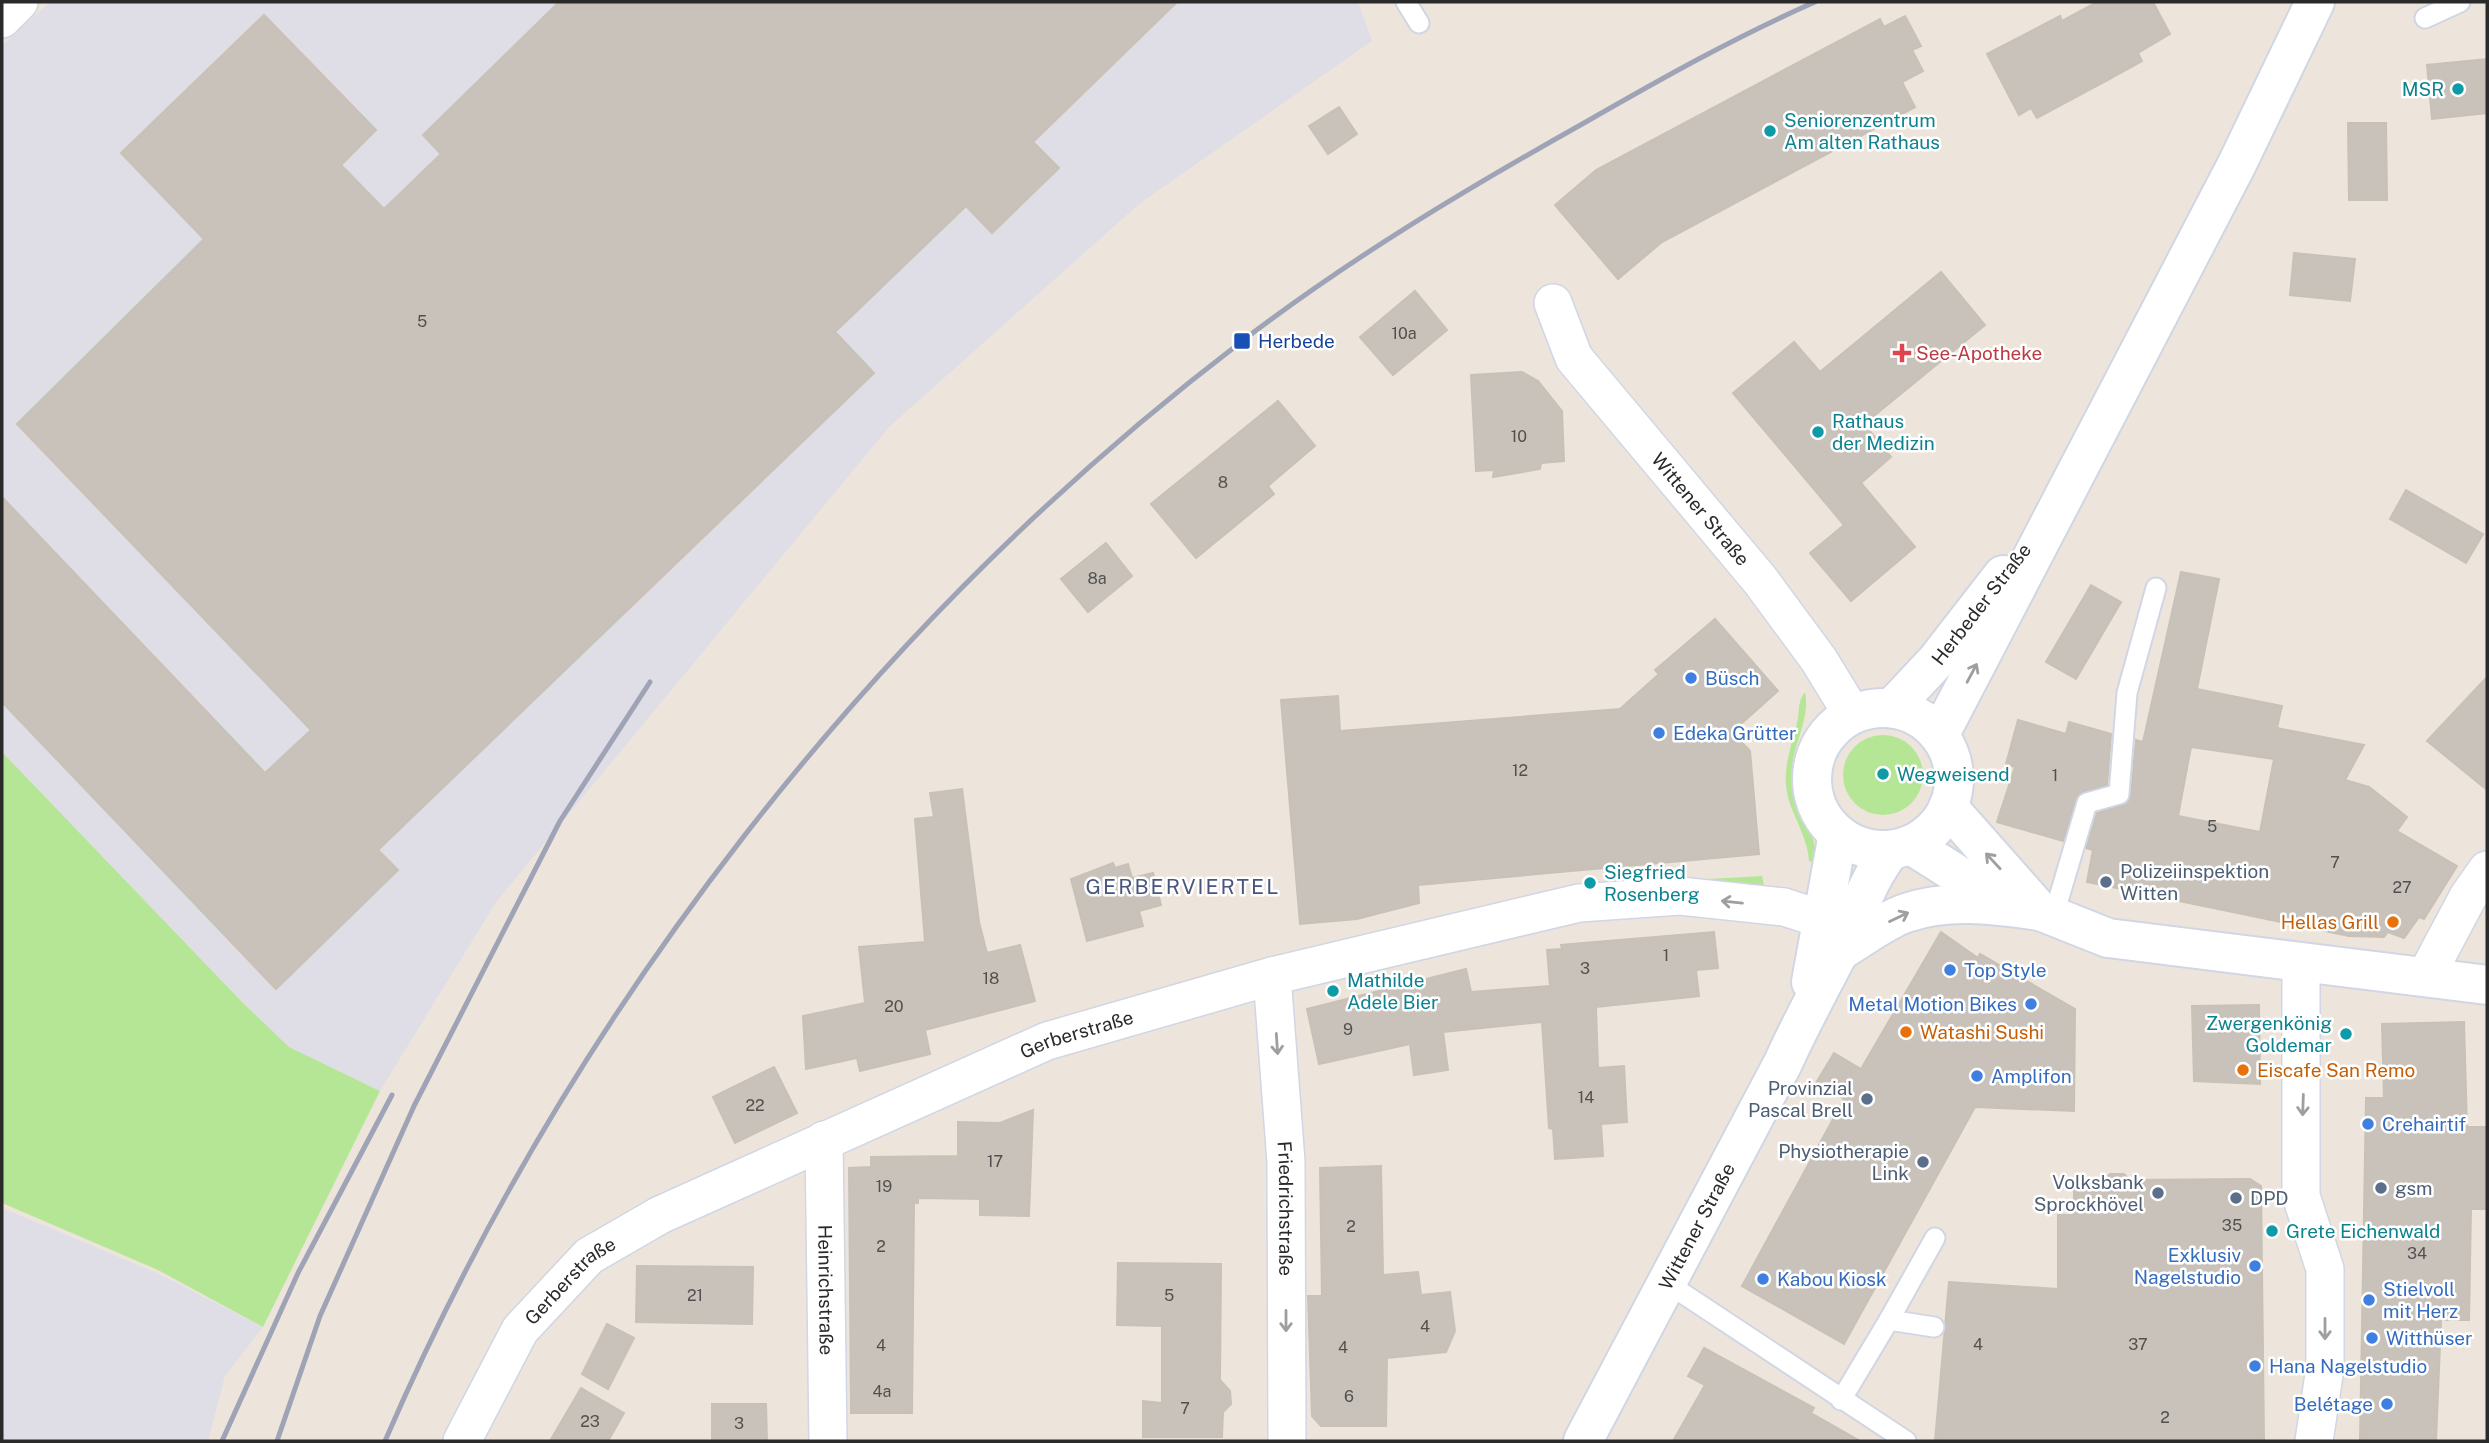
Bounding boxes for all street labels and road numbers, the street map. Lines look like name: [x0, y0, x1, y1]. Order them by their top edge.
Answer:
street label: Wittener Straße: [1647, 448, 1754, 570]
street label: Herbeder Straße: [1927, 539, 2035, 669]
street label: Gerberstraße: [1016, 1006, 1136, 1063]
street label: Friedrichstraße: [1273, 1140, 1297, 1276]
street label: Wittener Straße: [1654, 1159, 1739, 1293]
street label: Heinrichstraße: [814, 1225, 838, 1355]
street label: Gerberstraße: [520, 1232, 619, 1329]

